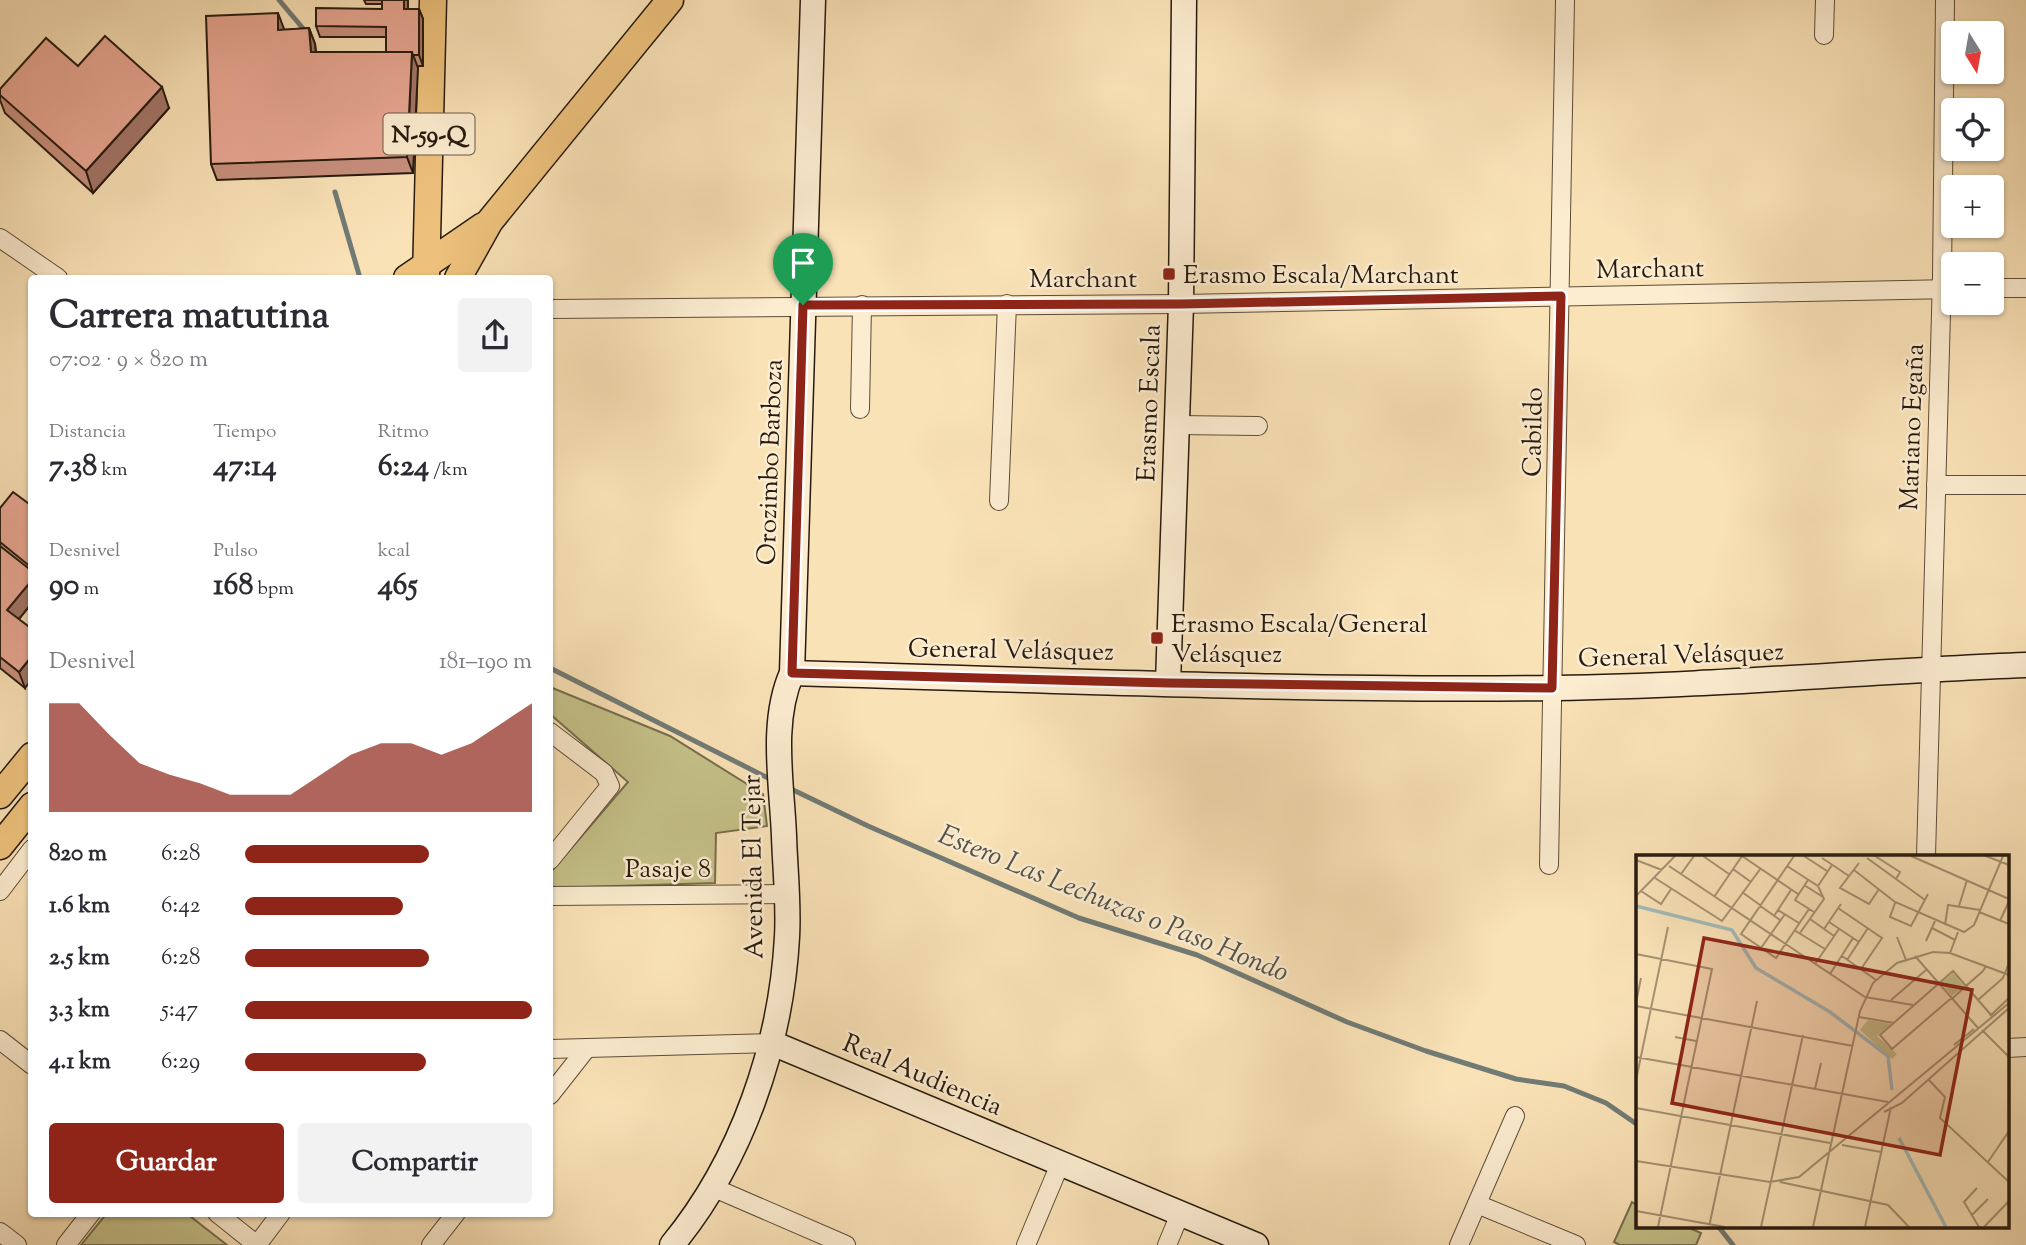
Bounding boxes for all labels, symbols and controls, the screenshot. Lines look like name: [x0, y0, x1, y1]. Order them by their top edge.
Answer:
north arrow: [1941, 21, 2004, 84]
map controls: [1941, 21, 2004, 315]
button: locate: [1941, 98, 2004, 161]
road number: N-59-Q: [384, 114, 474, 154]
button: +: [1941, 175, 2004, 238]
pin: [773, 233, 833, 305]
icon: arrive: [784, 244, 822, 282]
street label: Marchant: [1596, 251, 1705, 290]
button: −: [1941, 252, 2004, 315]
place label: Erasmo Escala/Marchant: [1183, 258, 1459, 295]
street label: Marchant: [1029, 262, 1137, 299]
marker: Erasmo Escala/Marchant: [1161, 266, 1177, 282]
text: Carrera matutina: [49, 291, 329, 345]
button: share: [458, 298, 532, 372]
street label: Erasmo Escala: [1129, 324, 1172, 482]
street label: Mariano Egaña: [1892, 343, 1935, 511]
text: 07:02 · 9 × 820 m: [49, 344, 208, 377]
street label: Orozimbo Barboza: [749, 358, 794, 566]
street label: Cabildo: [1515, 387, 1554, 477]
text: Distancia: [49, 419, 126, 446]
text: Tiempo: [213, 419, 276, 446]
text: Ritmo: [378, 419, 429, 446]
text: 7.38: [49, 446, 97, 489]
text: 47:14: [213, 446, 277, 489]
text: 6:24: [378, 446, 429, 489]
text: km: [97, 457, 127, 484]
text: /km: [429, 457, 468, 484]
text: Desnivel: [49, 538, 120, 565]
text: Pulso: [213, 538, 258, 565]
text: kcal: [378, 538, 410, 565]
text: 90: [49, 565, 79, 608]
text: 168: [213, 565, 253, 608]
text: 465: [378, 565, 418, 608]
text: m: [79, 576, 99, 603]
text: bpm: [253, 576, 294, 603]
place label: Erasmo Escala/General Velásquez: [1171, 607, 1428, 674]
marker: Erasmo Escala/General Velásquez: [1149, 630, 1165, 646]
street label: General Velásquez: [908, 631, 1115, 672]
street label: General Velásquez: [1577, 634, 1785, 679]
text: Desnivel: [49, 646, 135, 679]
text: 181–190 m: [439, 646, 532, 679]
street label: Avenida El Tejar: [734, 774, 775, 960]
water label: Estero Las Lechuzas o Paso Hondo: [932, 816, 1294, 994]
text: 820 m: [49, 838, 107, 871]
text: 6:28: [161, 838, 200, 871]
street label: Pasaje 8: [625, 852, 711, 889]
inset map: [1636, 855, 2008, 1228]
text: 1.6 km: [49, 890, 110, 923]
text: 6:42: [161, 890, 201, 923]
text: 2.5 km: [49, 942, 110, 975]
text: 6:28: [161, 942, 200, 975]
text: 3.3 km: [49, 994, 110, 1027]
text: 5:47: [161, 994, 198, 1027]
street label: Real Audiencia: [836, 1026, 1008, 1127]
text: 4.1 km: [49, 1046, 111, 1079]
text: 6:29: [161, 1046, 200, 1079]
button: Guardar: [49, 1123, 284, 1203]
button: Compartir: [298, 1123, 532, 1203]

